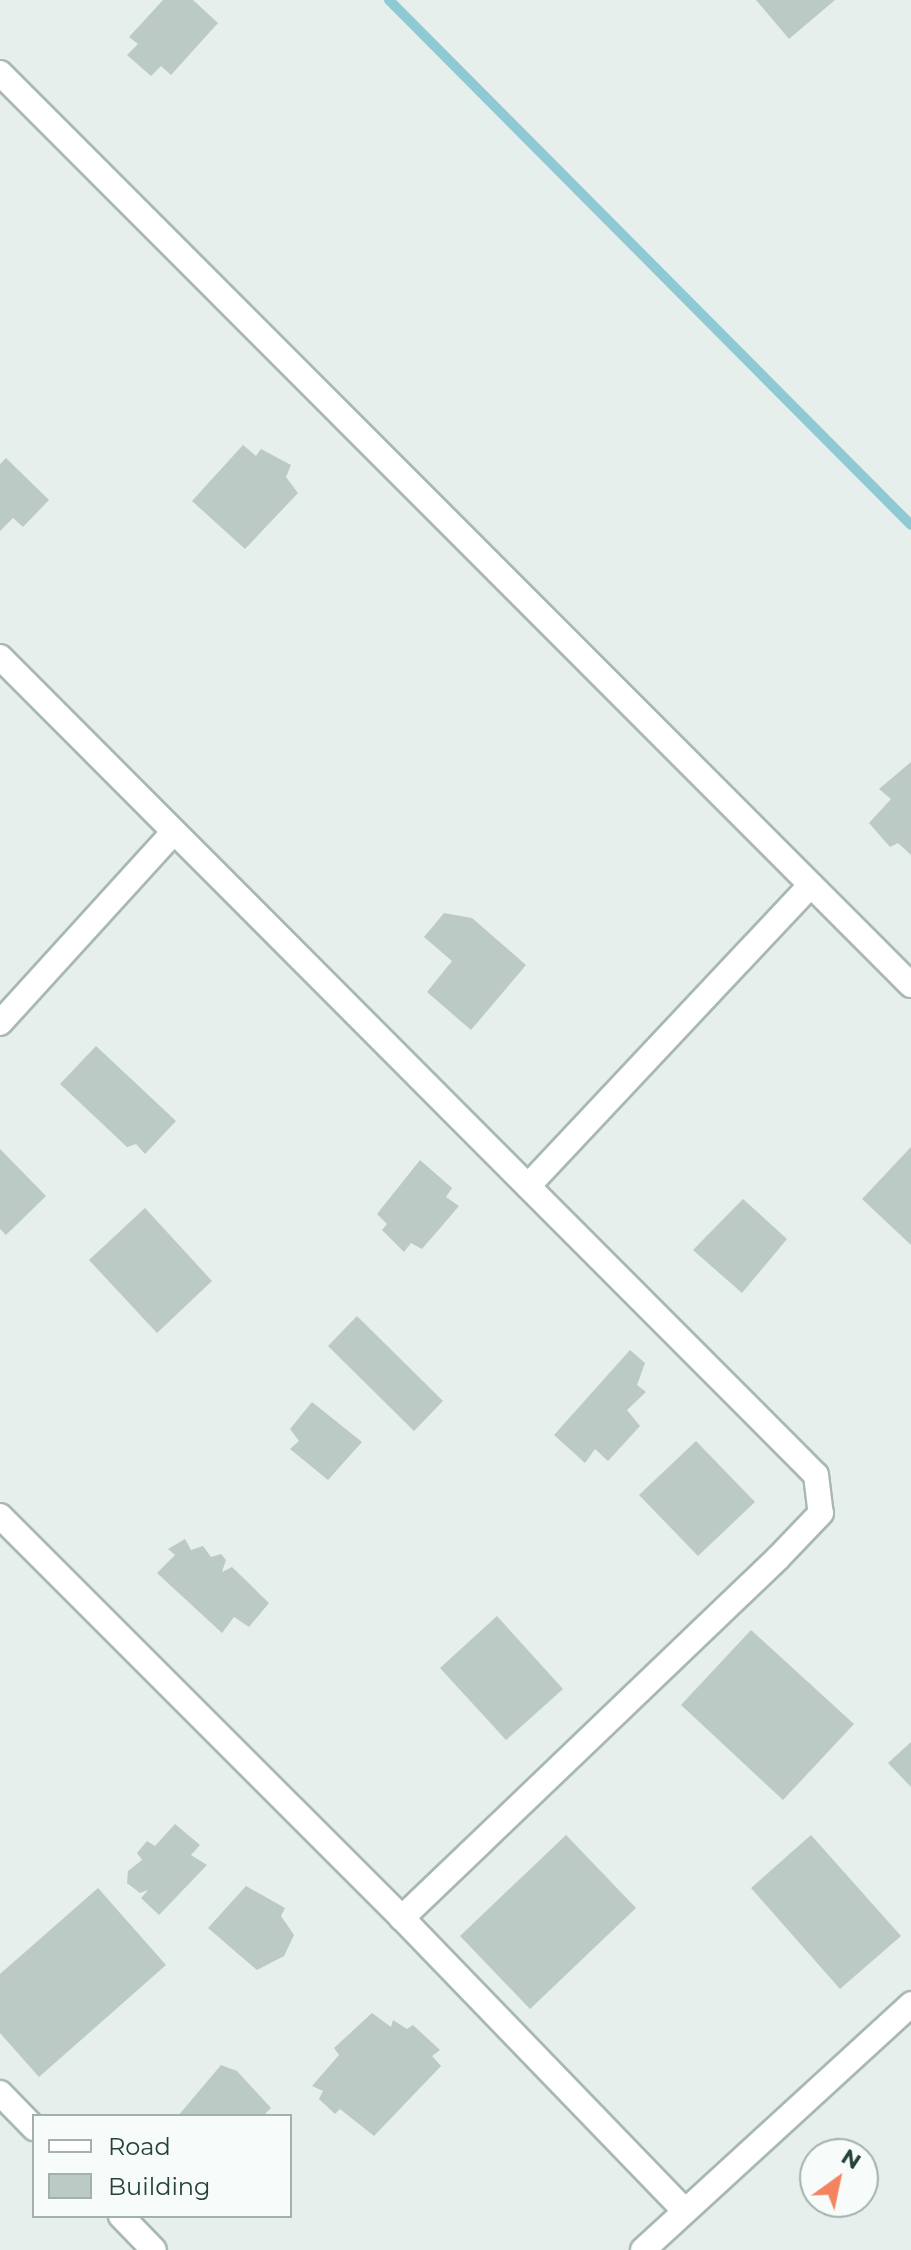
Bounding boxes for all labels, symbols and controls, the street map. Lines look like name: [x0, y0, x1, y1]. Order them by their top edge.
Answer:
legend: [32, 2114, 292, 2218]
text: Road: [108, 2132, 171, 2161]
north arrow: [799, 2138, 879, 2218]
text: N: [836, 2143, 866, 2175]
text: Building: [108, 2172, 211, 2201]

